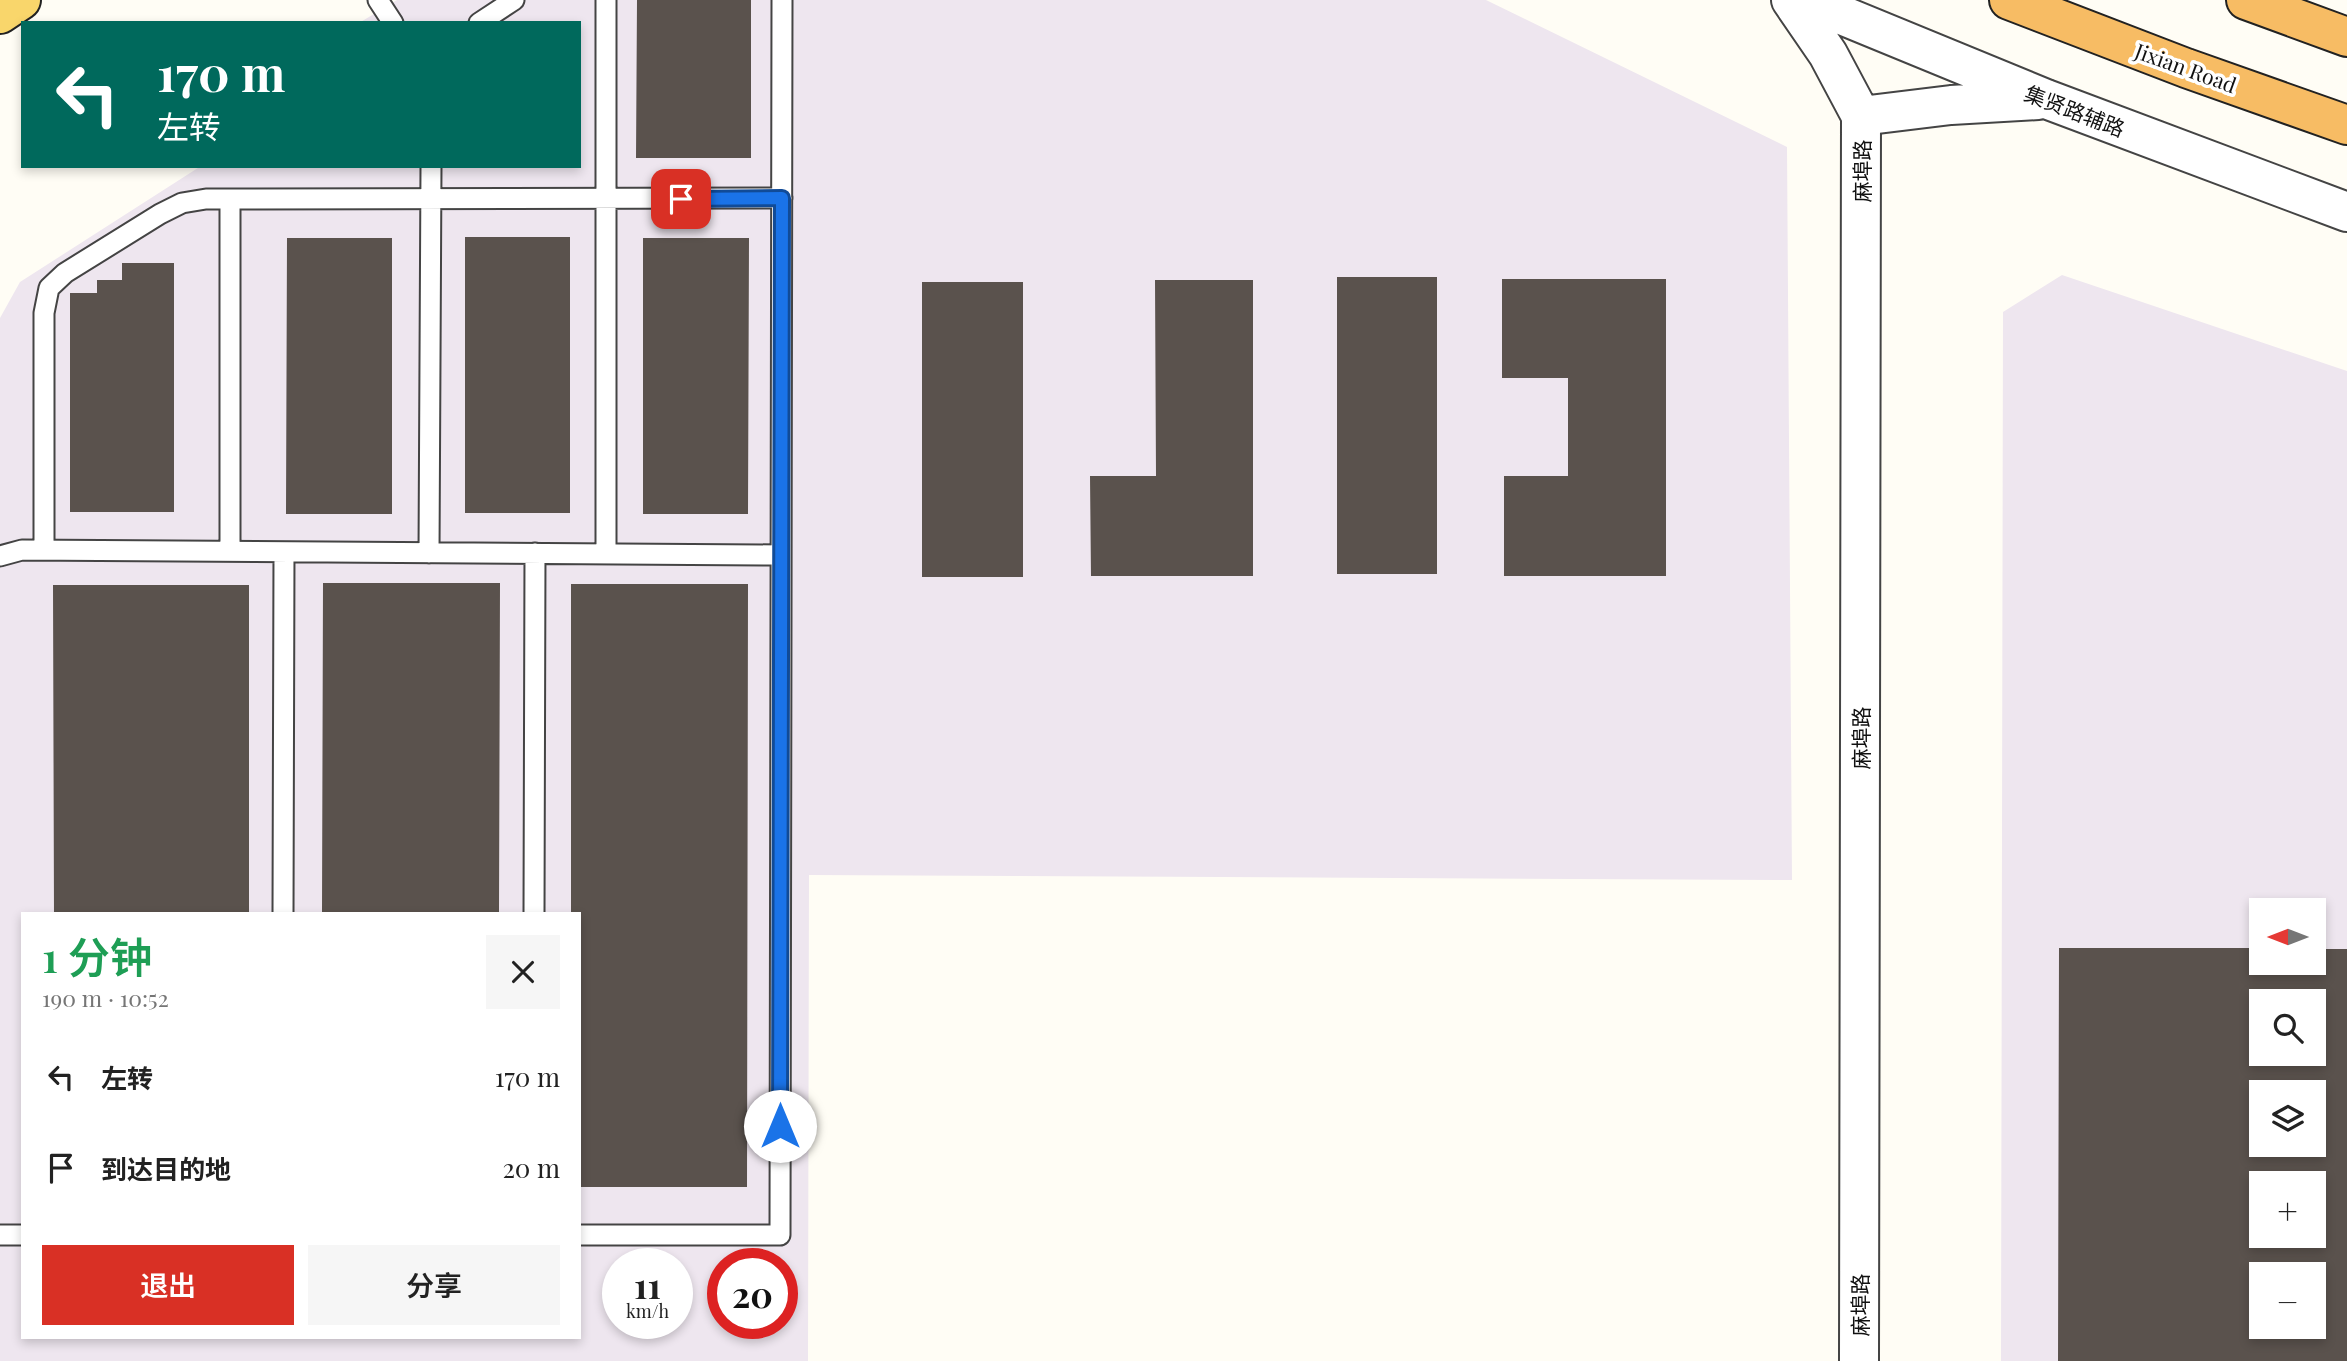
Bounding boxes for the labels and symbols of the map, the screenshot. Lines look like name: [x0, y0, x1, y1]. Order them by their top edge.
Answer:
street label: Jixian Road: [2130, 35, 2241, 98]
street label: 集贤路辅路: [2021, 78, 2129, 142]
street label: 麻埠路: [1847, 140, 1875, 203]
pin: [651, 169, 711, 229]
street label: 麻埠路: [1846, 707, 1874, 770]
north arrow: [2249, 898, 2326, 975]
position arrow: [743, 1089, 817, 1163]
speed limit sign: 20: [707, 1248, 798, 1339]
street label: 麻埠路: [1845, 1274, 1873, 1337]

